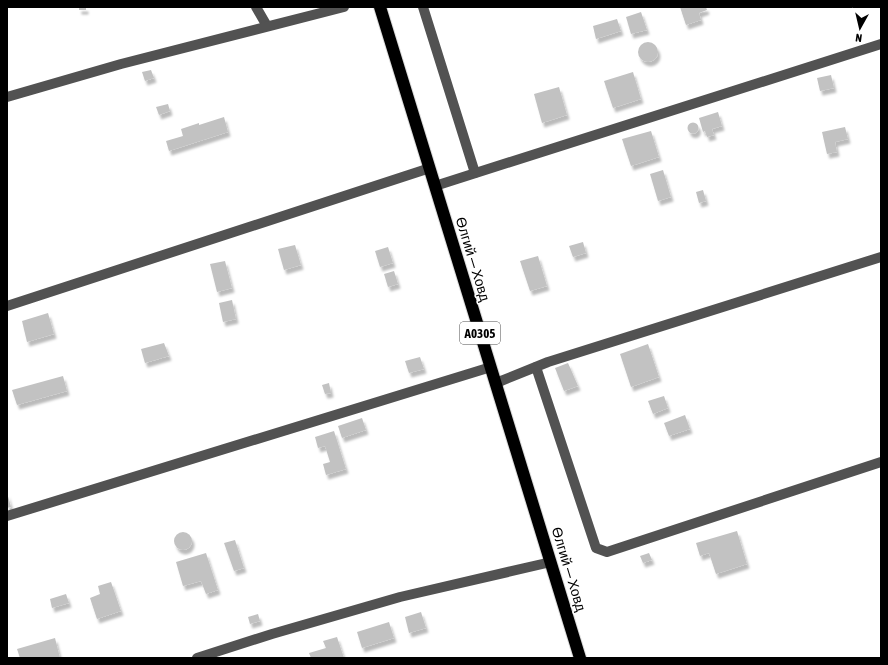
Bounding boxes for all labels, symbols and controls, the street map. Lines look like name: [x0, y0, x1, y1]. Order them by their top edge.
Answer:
north arrow: [840, 8, 880, 48]
text: N: [855, 32, 863, 44]
street label: Өлгий — Ховд: [453, 215, 493, 303]
road number: A0305: [460, 322, 500, 344]
street label: Өлгий — Ховд: [549, 525, 589, 613]

